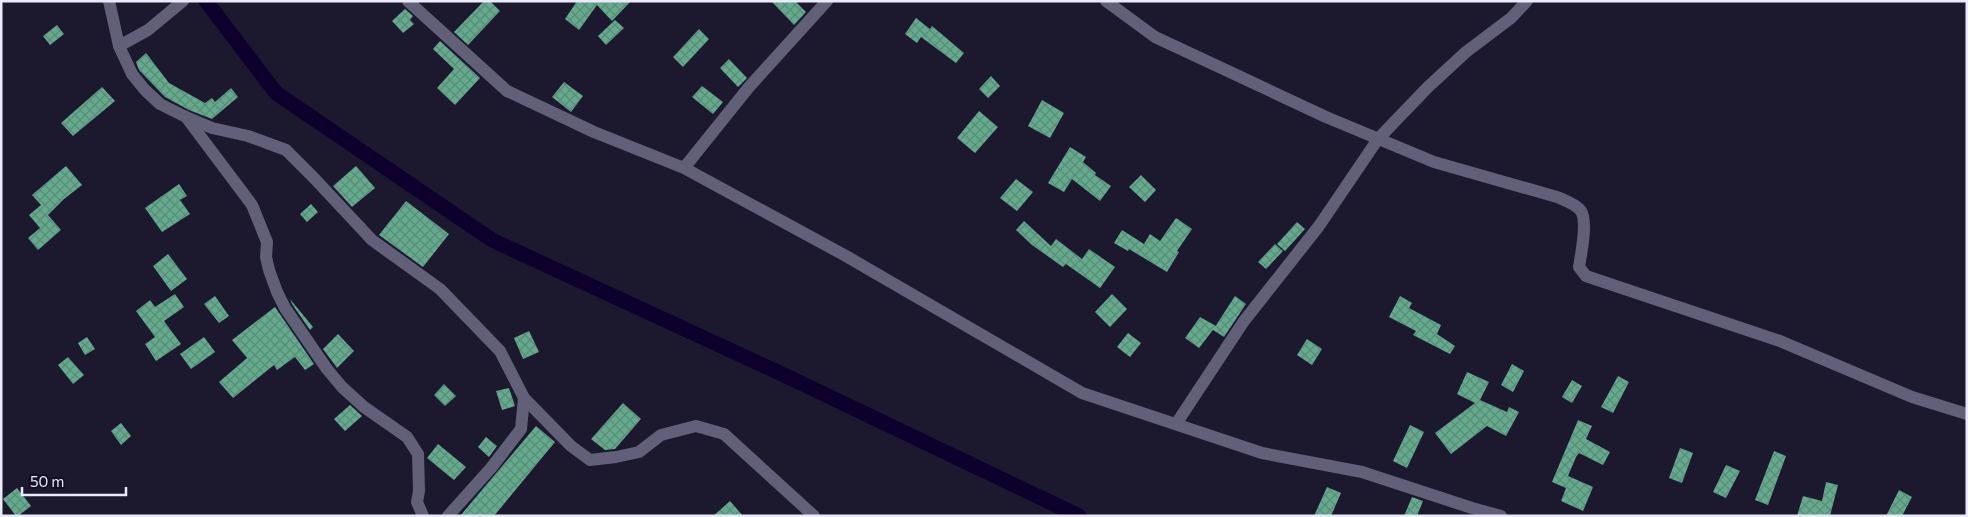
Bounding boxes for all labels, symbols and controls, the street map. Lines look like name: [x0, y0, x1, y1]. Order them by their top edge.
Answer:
scale bar: [22, 464, 126, 496]
text: 50 m: [30, 472, 64, 490]

